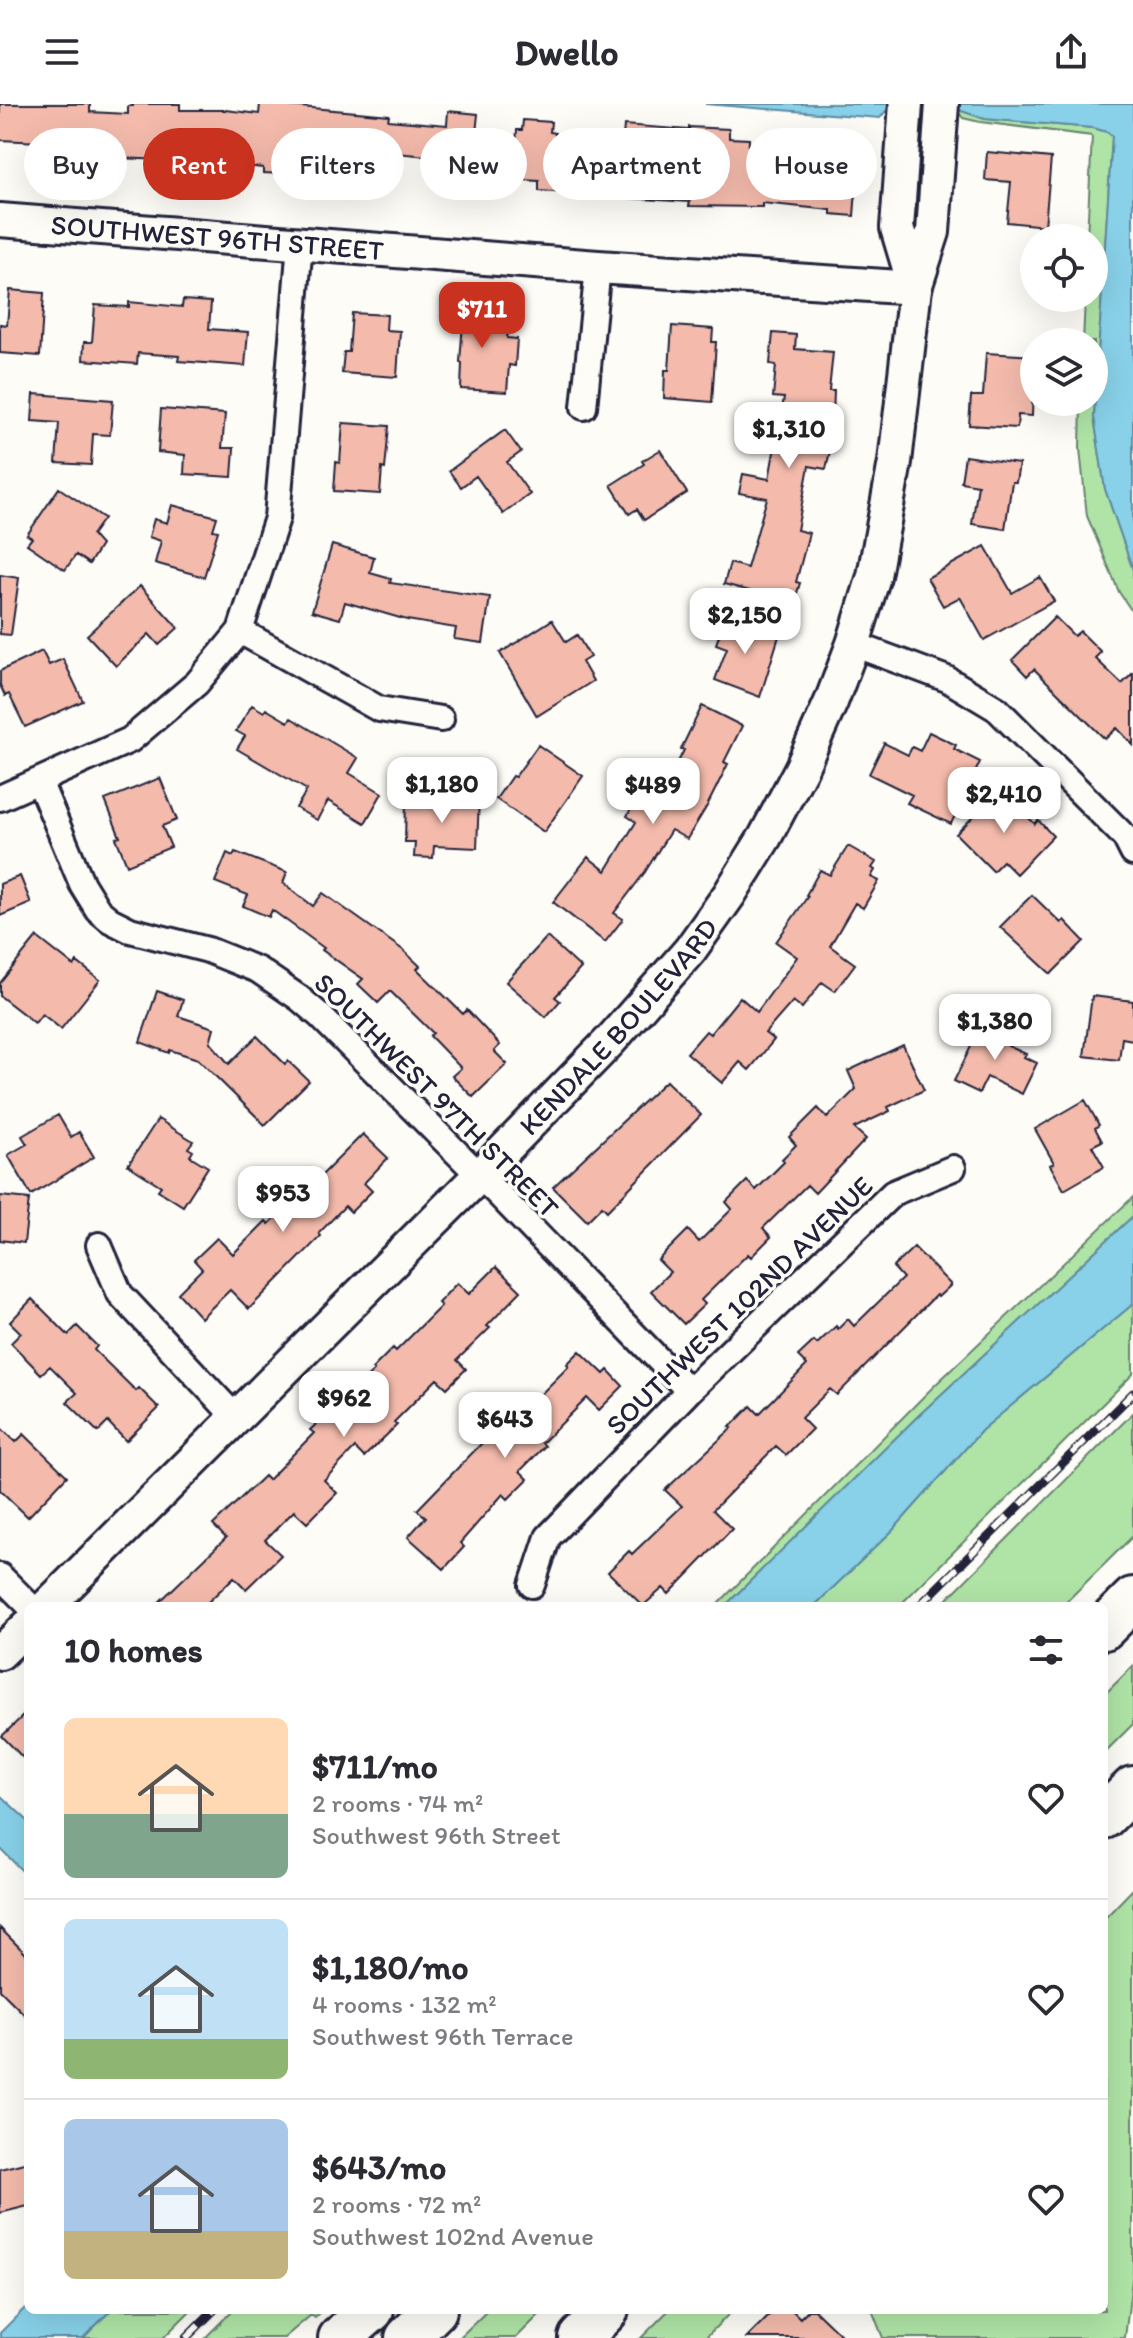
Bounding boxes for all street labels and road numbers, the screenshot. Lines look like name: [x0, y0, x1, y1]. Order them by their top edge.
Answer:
street label: SOUTHWEST 96TH STREET: [50, 207, 385, 267]
street label: KENDALE BOULEVARD: [512, 911, 724, 1142]
street label: SOUTHWEST 97TH STREET: [307, 965, 567, 1225]
street label: SOUTHWEST 102ND AVENUE: [599, 1168, 879, 1442]

